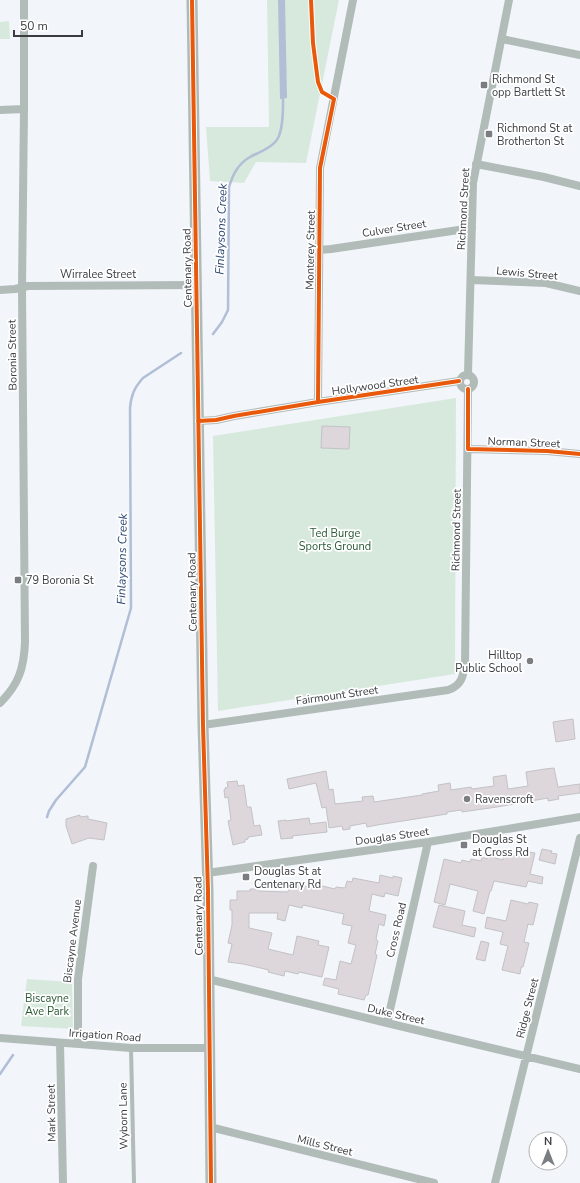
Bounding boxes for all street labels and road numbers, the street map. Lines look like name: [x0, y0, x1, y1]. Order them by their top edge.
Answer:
street label: Richmond Street: [454, 167, 473, 251]
street label: Monterey Street: [302, 210, 319, 290]
street label: Culver Street: [361, 216, 427, 241]
street label: Centenary Road: [179, 228, 196, 308]
street label: Lewis Street: [496, 263, 558, 284]
street label: Wirralee Street: [60, 267, 136, 282]
street label: Boronia Street: [4, 319, 21, 391]
street label: Hollywood Street: [331, 372, 420, 399]
street label: Norman Street: [487, 434, 561, 451]
street label: Richmond Street: [448, 489, 465, 571]
street label: Centenary Road: [184, 552, 201, 632]
street label: Fairmount Street: [295, 682, 379, 709]
street label: Douglas Street: [354, 824, 430, 849]
street label: Centenary Road: [190, 876, 207, 956]
street label: Biscayne Avenue: [60, 898, 85, 984]
street label: Cross Road: [383, 901, 410, 959]
street label: Ridge Street: [513, 976, 542, 1040]
street label: Duke Street: [366, 1001, 426, 1028]
street label: Irrigation Road: [68, 1025, 142, 1046]
street label: Wyborn Lane: [115, 1082, 132, 1150]
street label: Mark Street: [43, 1084, 60, 1142]
street label: Mills Street: [296, 1131, 354, 1160]

